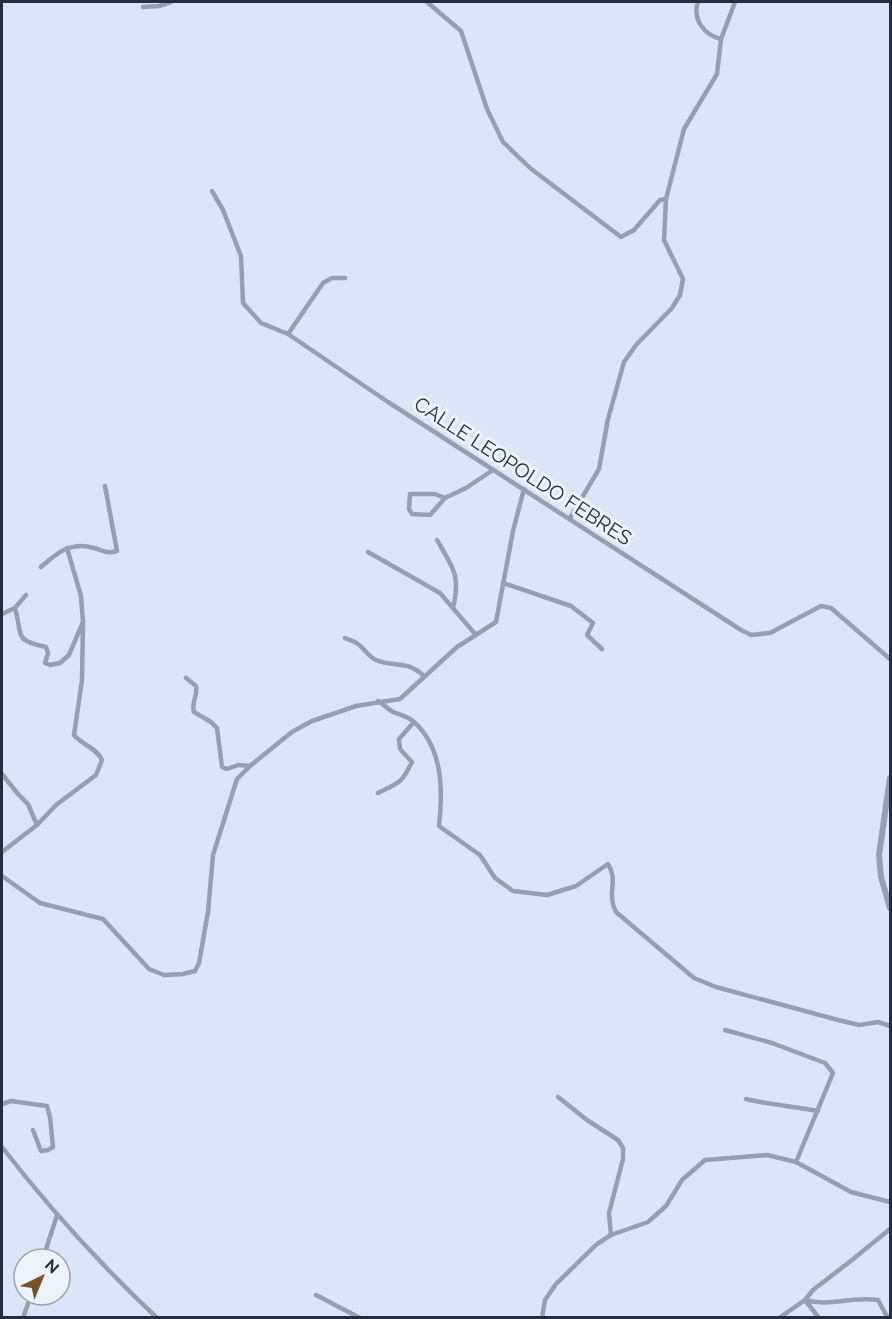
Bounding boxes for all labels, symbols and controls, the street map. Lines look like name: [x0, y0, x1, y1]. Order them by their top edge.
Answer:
street label: CALLE LEOPOLDO FEBRES: [410, 392, 636, 550]
north arrow: [12, 1247, 72, 1307]
text: N: [41, 1255, 63, 1278]

